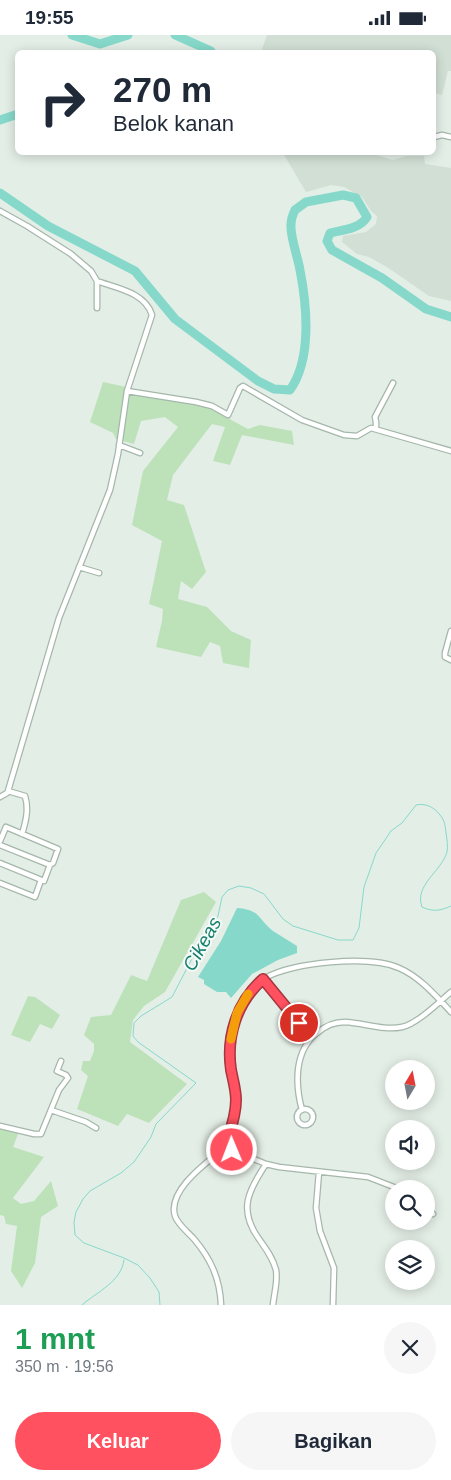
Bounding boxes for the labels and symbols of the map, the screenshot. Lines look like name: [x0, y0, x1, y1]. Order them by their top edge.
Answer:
water label: Cikeas: [179, 913, 226, 974]
pin: [278, 1002, 320, 1044]
north arrow: [385, 1060, 435, 1110]
position arrow: [205, 1123, 257, 1175]

